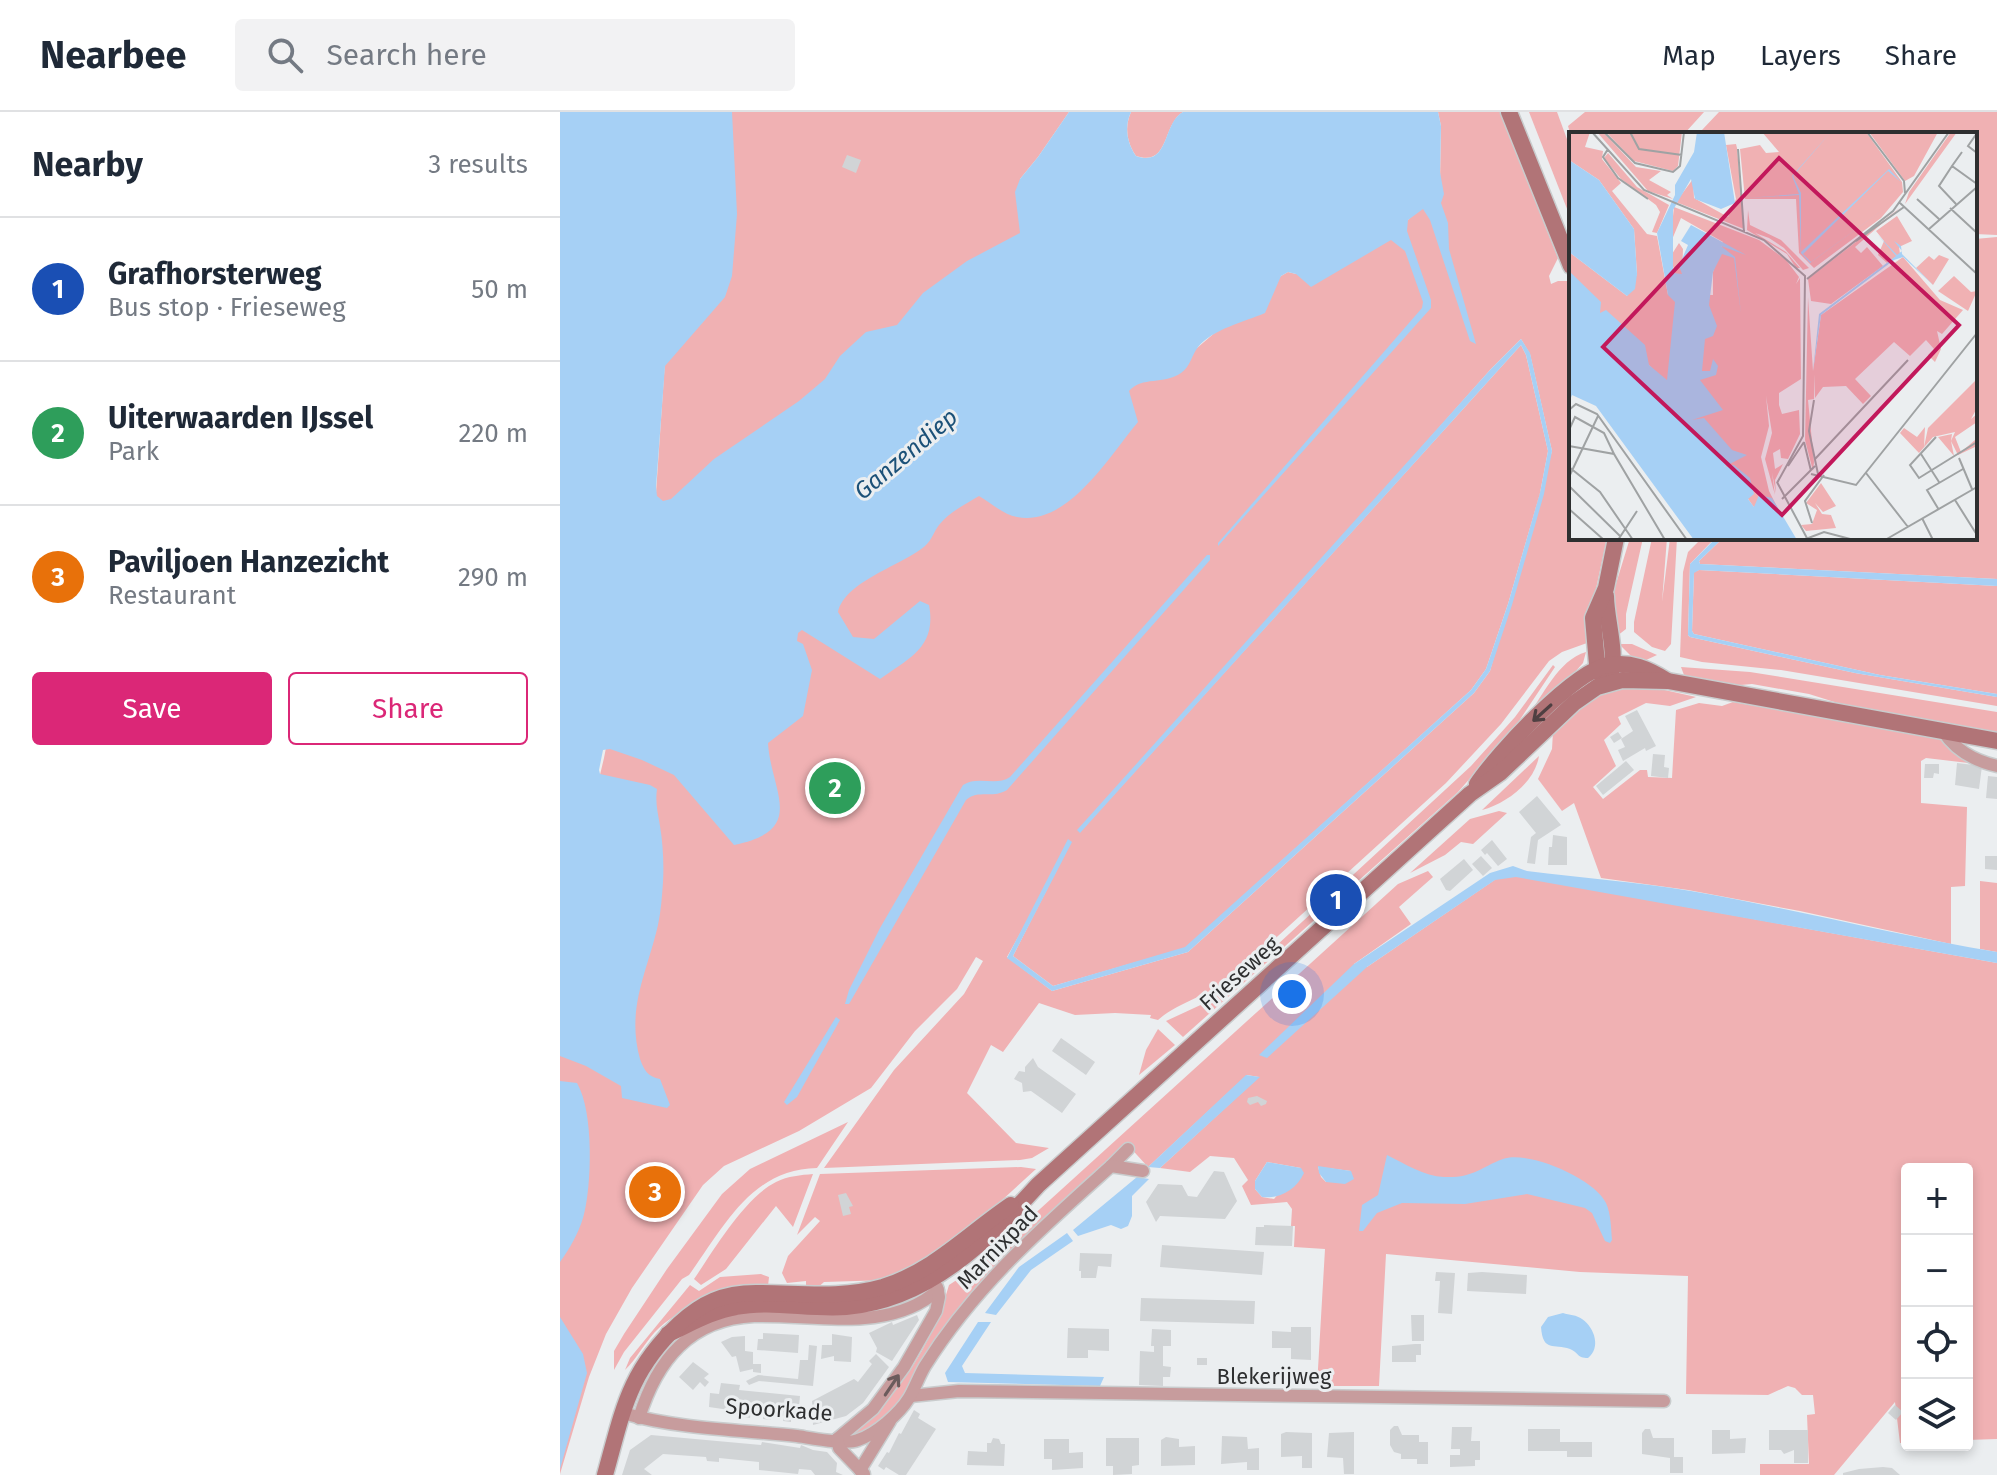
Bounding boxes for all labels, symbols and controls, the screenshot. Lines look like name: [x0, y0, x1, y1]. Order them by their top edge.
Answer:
search box: [235, 19, 795, 91]
text: Nearbee: [40, 32, 187, 78]
icon: search: [263, 33, 307, 77]
text: Search here: [327, 37, 487, 73]
text: Map: [1662, 39, 1716, 72]
text: Layers: [1760, 39, 1841, 72]
text: Share: [1885, 39, 1957, 72]
inset map: [1569, 132, 1977, 540]
text: Nearby: [32, 144, 143, 185]
text: 3 results: [428, 149, 528, 180]
text: Grafhorsterweg: [108, 256, 322, 292]
text: 1: [52, 274, 64, 305]
text: 50 m: [471, 274, 528, 305]
text: Bus stop · Frieseweg: [108, 292, 346, 323]
text: Uiterwaarden IJssel: [108, 400, 373, 436]
water label: Ganzendiep: [849, 403, 963, 505]
text: 2: [51, 418, 65, 449]
text: 220 m: [459, 418, 528, 449]
text: Park: [108, 436, 159, 467]
text: Paviljoen Hanzezicht: [108, 544, 389, 580]
text: 3: [51, 562, 65, 593]
text: 290 m: [458, 562, 528, 593]
text: Restaurant: [108, 580, 236, 611]
button: Save: [32, 672, 272, 745]
button: Share: [288, 672, 528, 745]
one-way arrow: [1532, 704, 1552, 722]
pin: 2: [809, 758, 861, 818]
pin: 1: [1310, 870, 1362, 930]
street label: Frieseweg: [1194, 930, 1285, 1016]
your location: [1272, 974, 1312, 1014]
pin: 3: [629, 1162, 681, 1222]
map controls: [1901, 1163, 1973, 1451]
button: +: [1901, 1163, 1973, 1235]
street label: Marnixpad: [951, 1200, 1044, 1295]
button: −: [1901, 1235, 1973, 1307]
button: locate: [1901, 1307, 1973, 1379]
street label: Blekerijweg: [1217, 1363, 1332, 1390]
one-way arrow: [883, 1374, 900, 1396]
button: layers: [1901, 1379, 1973, 1451]
street label: Spoorkade: [725, 1392, 833, 1427]

